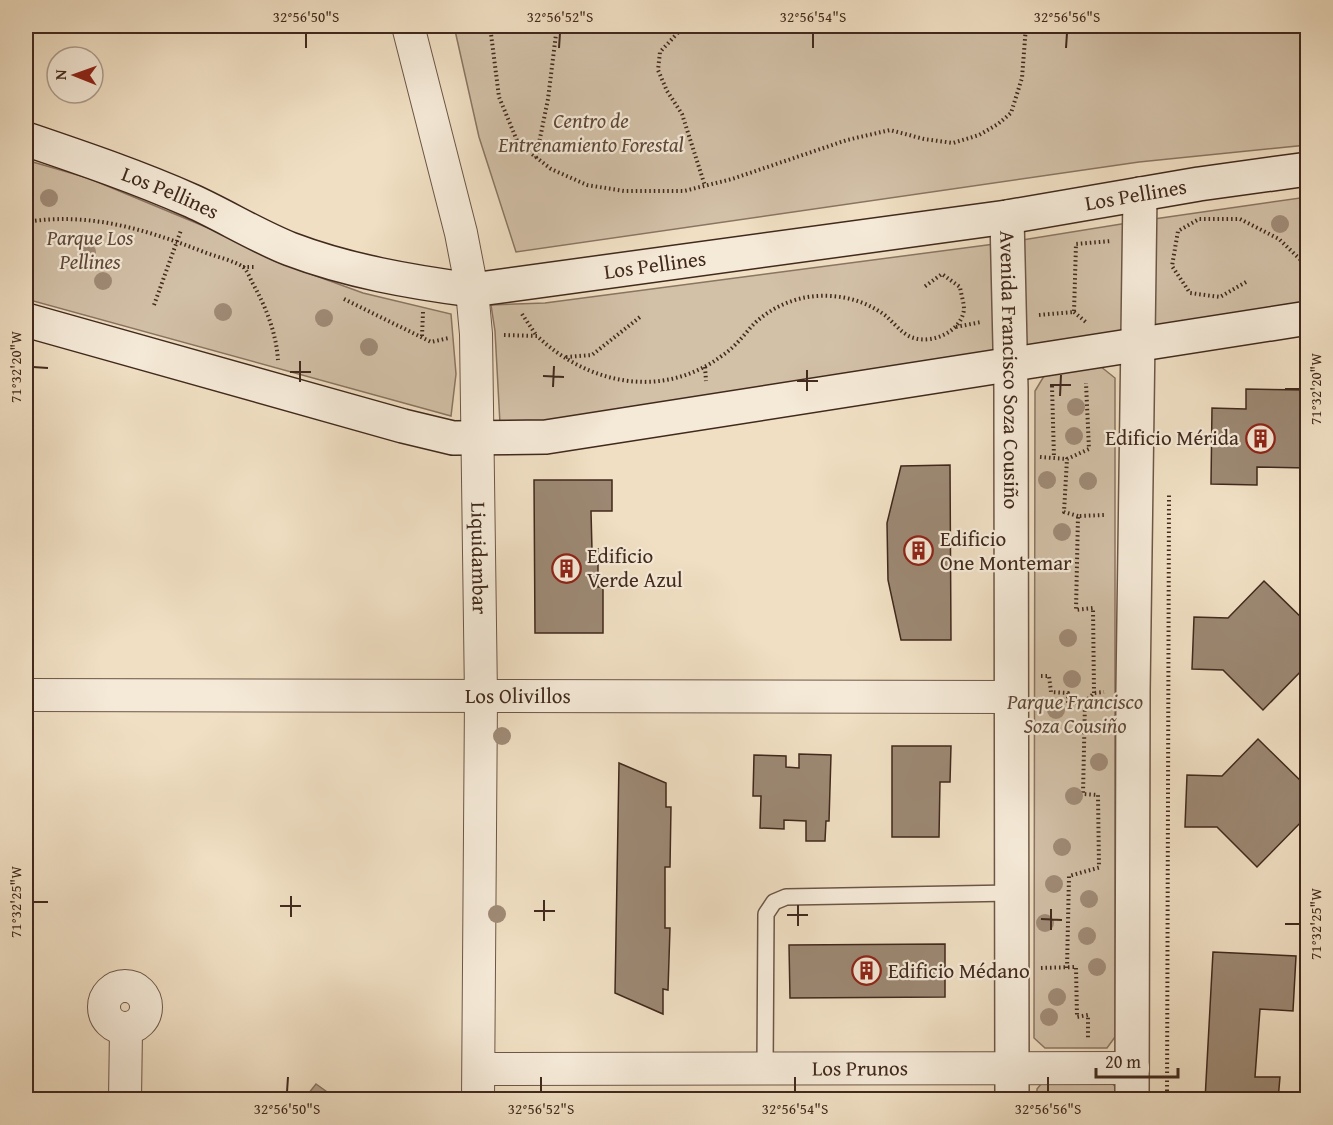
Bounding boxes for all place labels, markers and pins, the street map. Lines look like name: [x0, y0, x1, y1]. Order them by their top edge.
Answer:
place label: Edificio Mérida: [1105, 422, 1239, 453]
building icon: Edificio Mérida: [1244, 422, 1276, 454]
place label: Edificio One Montemar: [940, 523, 1072, 578]
building icon: Edificio One Montemar: [903, 535, 935, 567]
place label: Edificio Verde Azul: [587, 540, 683, 595]
building icon: Edificio Verde Azul: [550, 552, 582, 584]
building icon: Edificio Médano: [851, 955, 883, 987]
place label: Edificio Médano: [888, 955, 1030, 986]

